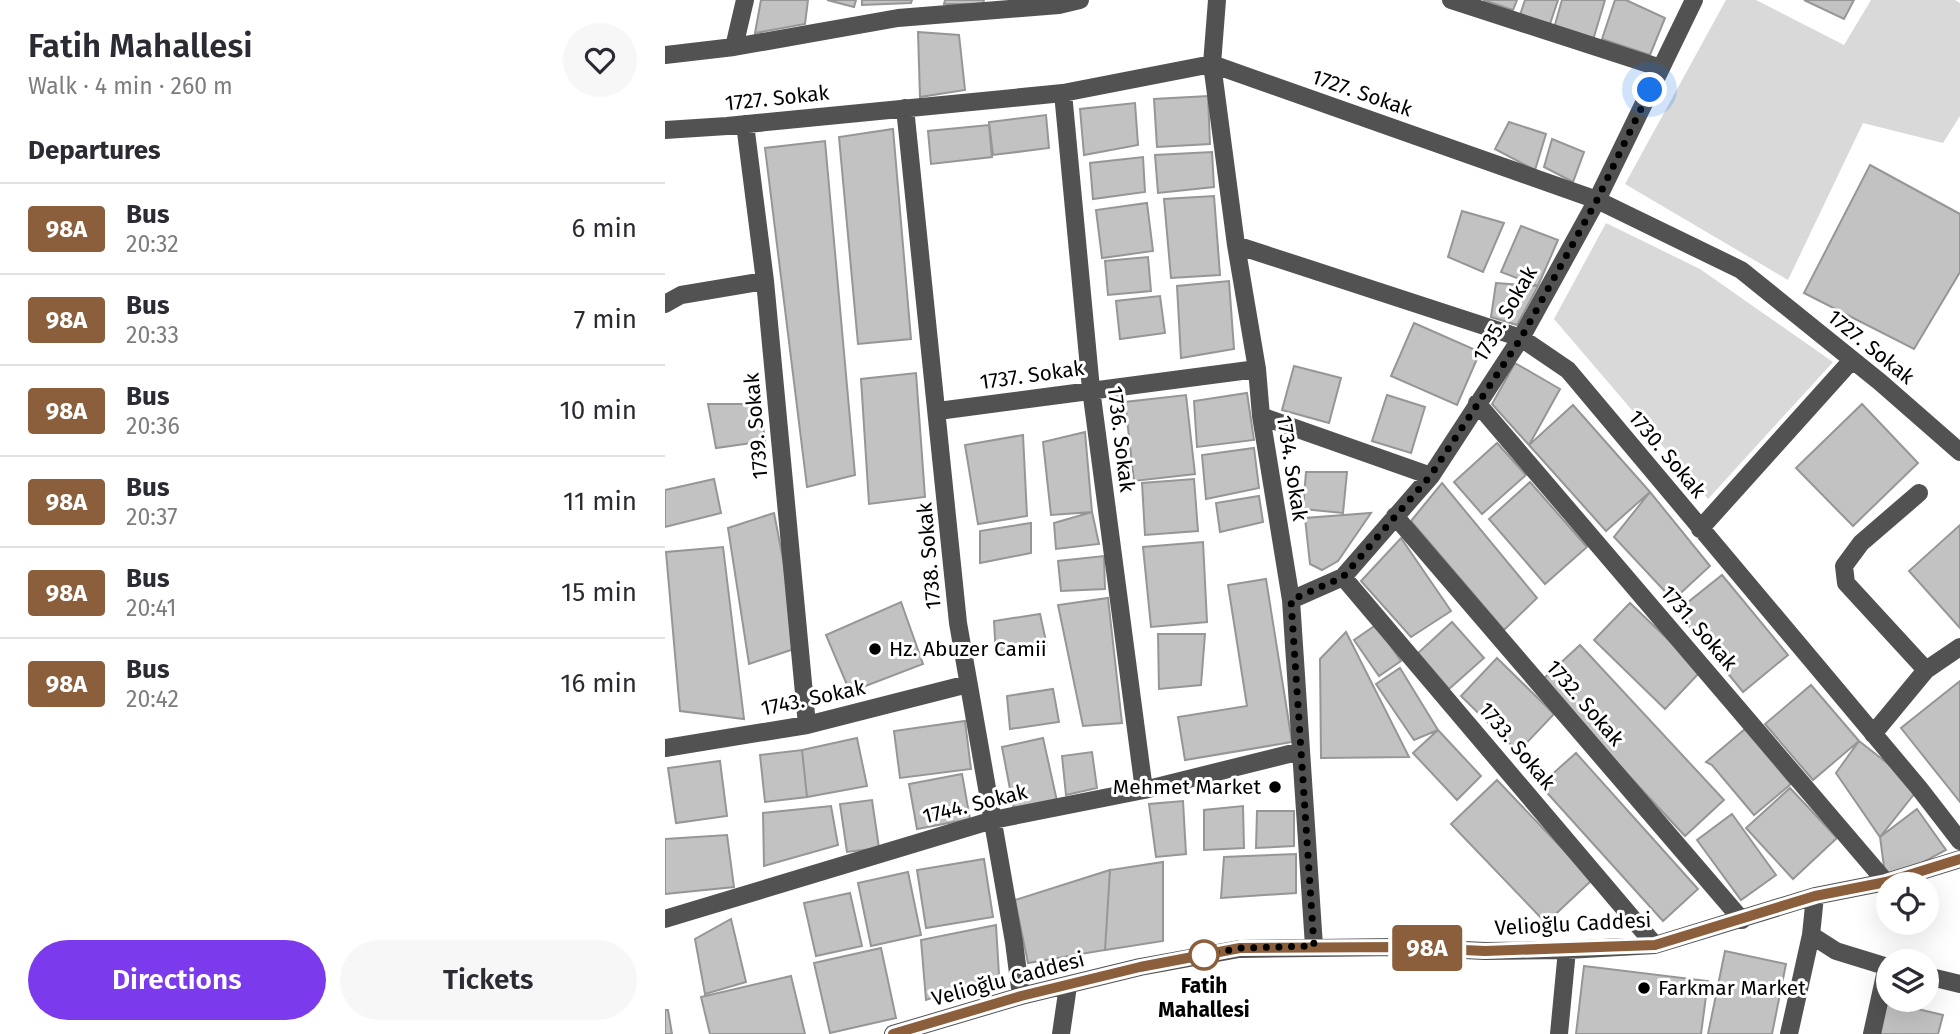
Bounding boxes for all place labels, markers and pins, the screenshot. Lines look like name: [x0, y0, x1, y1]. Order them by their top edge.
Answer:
place label: Hz. Abuzer Camii: [889, 636, 1047, 662]
marker: Hz. Abuzer Camii: [867, 641, 883, 657]
place label: Mehmet Market: [1113, 774, 1261, 800]
marker: Mehmet Market: [1267, 779, 1283, 795]
marker: Fatih Mahallesi: [1189, 940, 1219, 970]
place label: Fatih Mahallesi: [1158, 973, 1250, 1023]
place label: Farkmar Market: [1658, 975, 1806, 1001]
marker: Farkmar Market: [1636, 980, 1652, 996]

